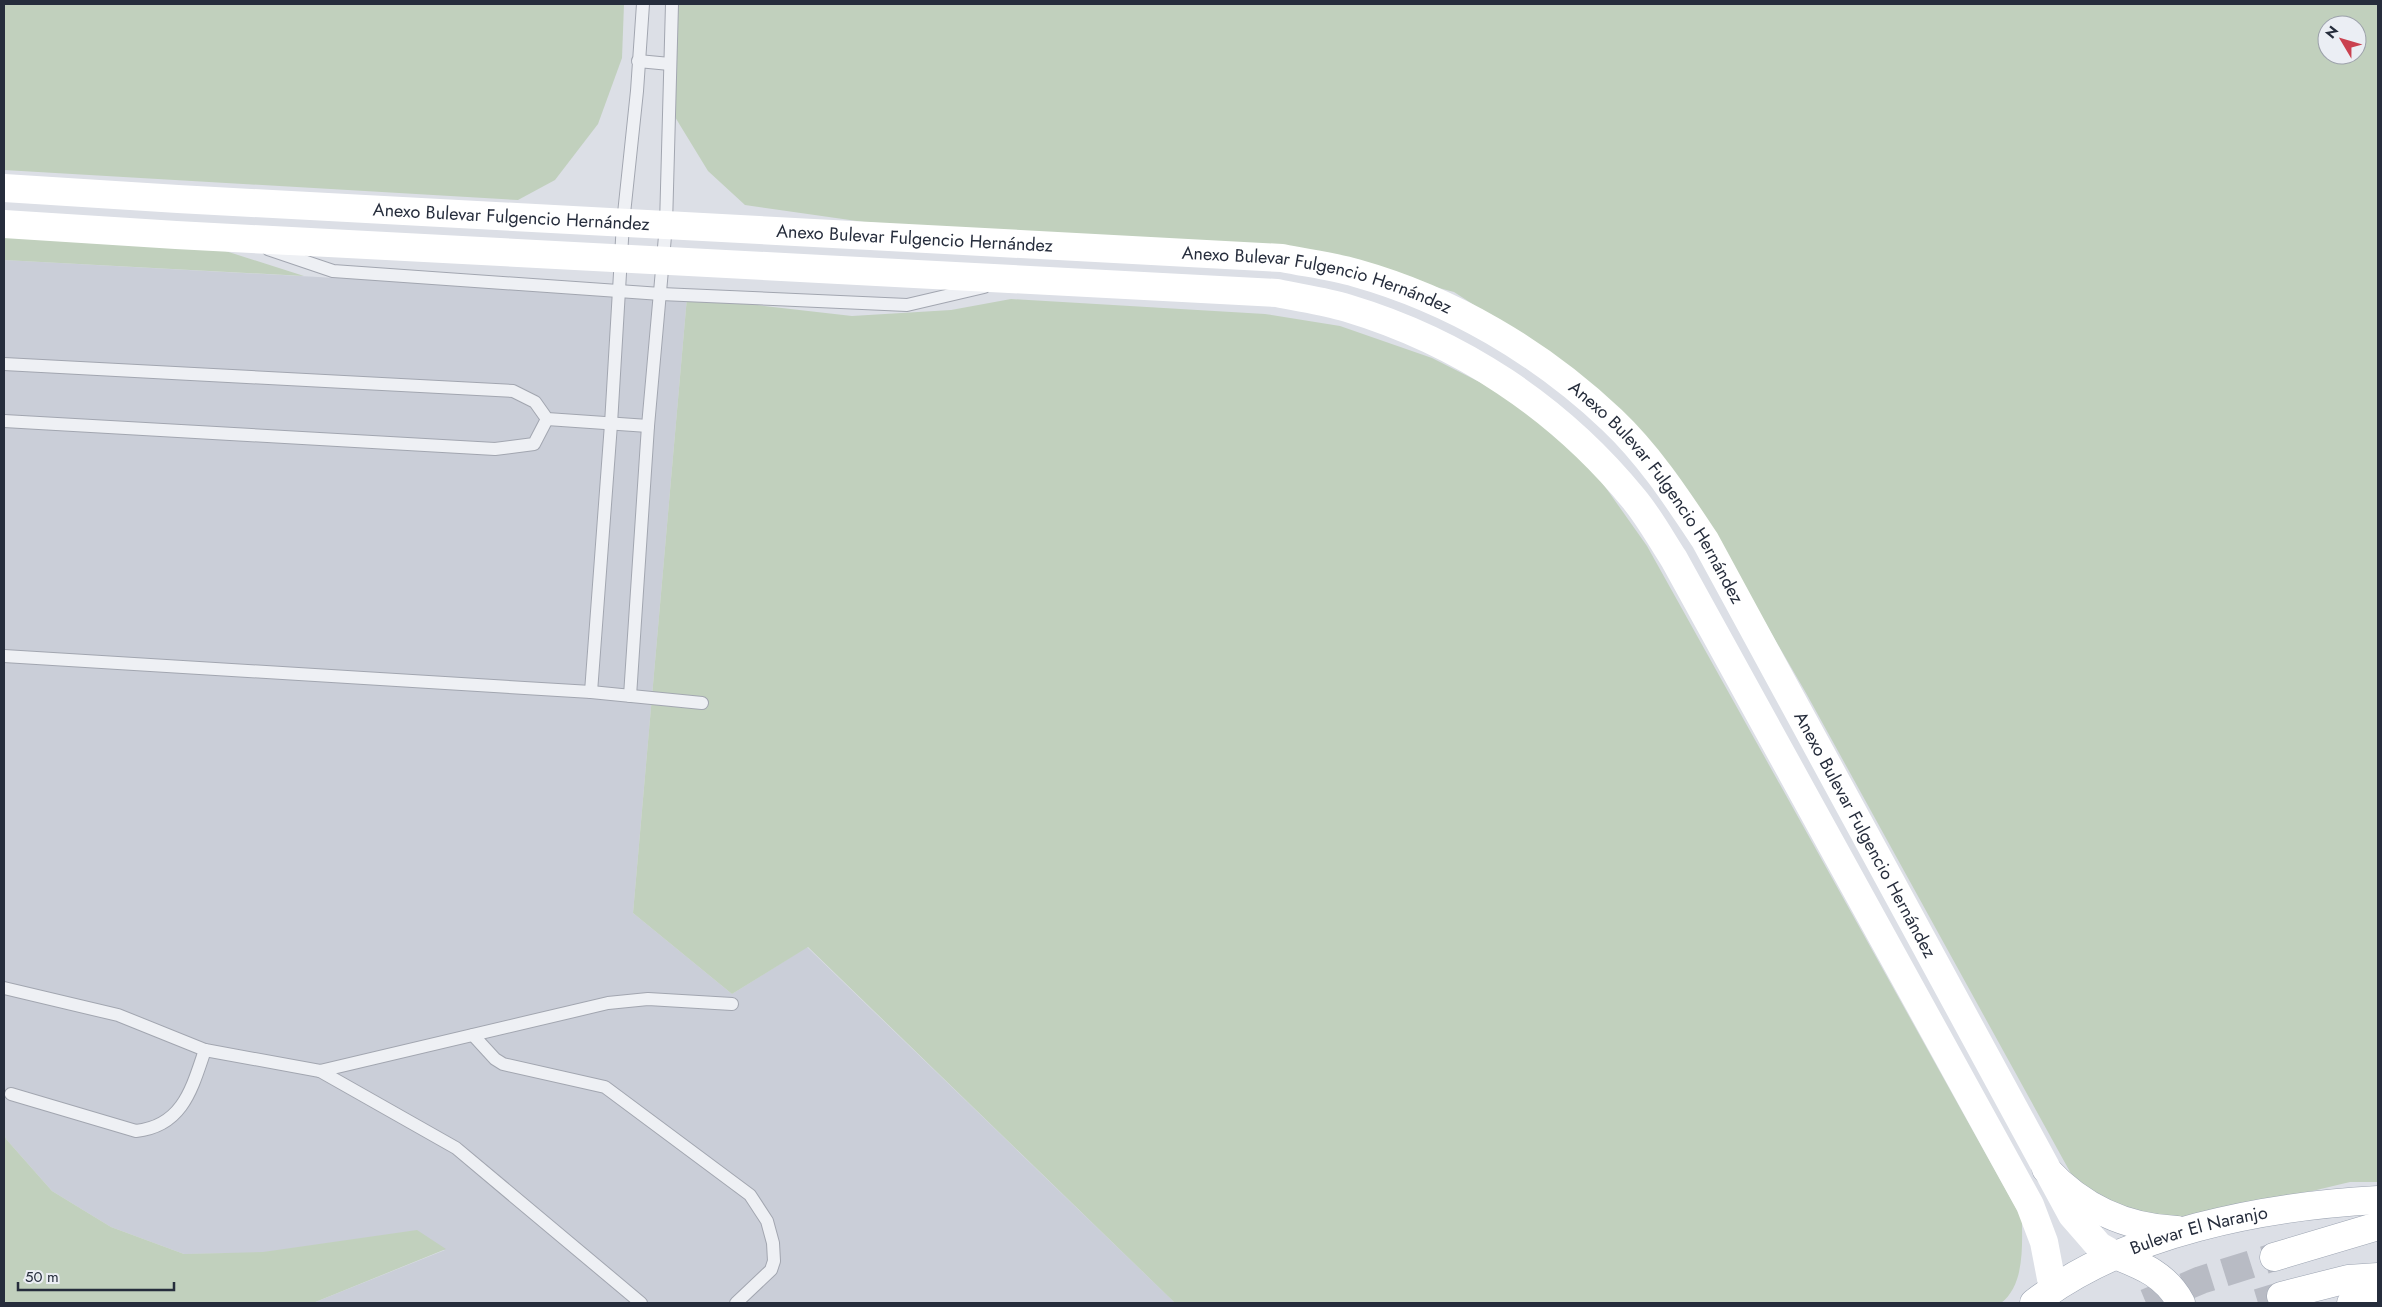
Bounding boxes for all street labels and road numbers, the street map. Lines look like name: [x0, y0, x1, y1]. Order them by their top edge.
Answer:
street label: Anexo Bulevar Fulgencio Hernández: [372, 196, 651, 237]
street label: Anexo Bulevar Fulgencio Hernández: [776, 218, 1054, 259]
street label: Anexo Bulevar Fulgencio Hernández: [1181, 240, 1457, 321]
street label: Anexo Bulevar Fulgencio Hernández: [1563, 375, 1751, 609]
street label: Anexo Bulevar Fulgencio Hernández: [1788, 707, 1943, 963]
street label: Bulevar El Naranjo: [2126, 1199, 2270, 1261]

